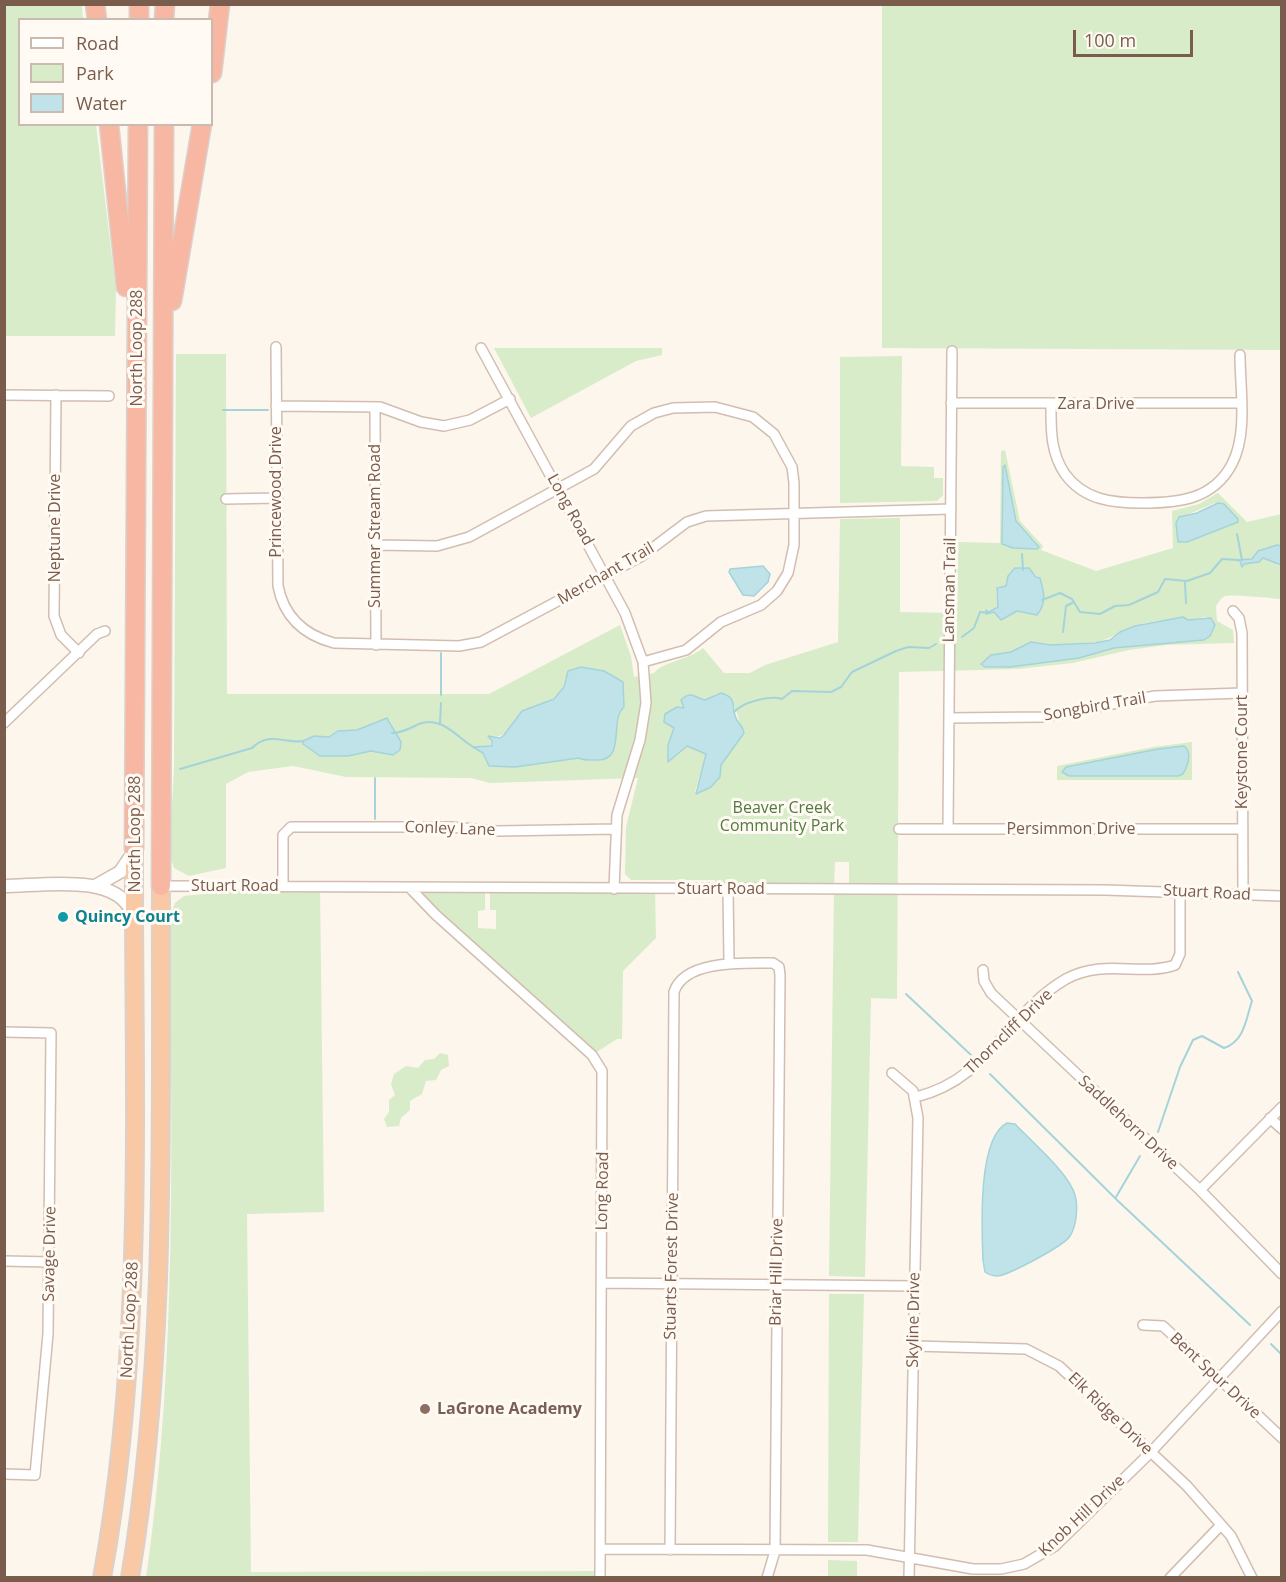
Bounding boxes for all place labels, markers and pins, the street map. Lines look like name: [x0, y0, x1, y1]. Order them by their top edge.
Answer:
place label: Quincy Court: [75, 907, 180, 927]
marker: Quincy Court: [56, 910, 70, 924]
place label: LaGrone Academy: [437, 1399, 582, 1419]
marker: LaGrone Academy: [418, 1402, 432, 1416]

